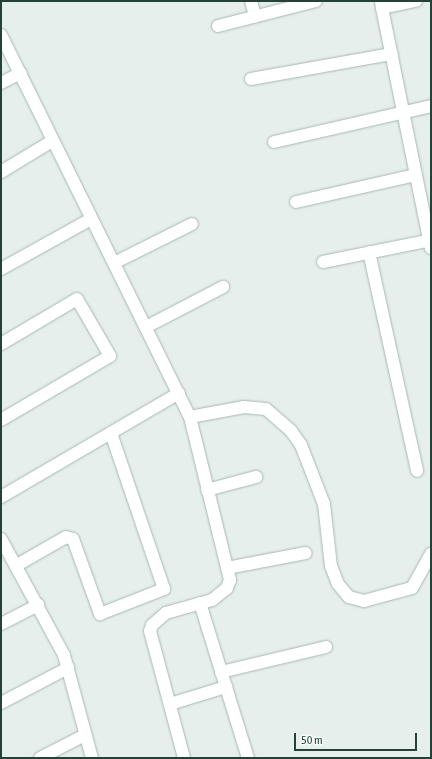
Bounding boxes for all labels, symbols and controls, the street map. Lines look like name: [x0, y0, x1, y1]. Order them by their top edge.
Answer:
scale bar: [296, 725, 419, 751]
text: 50 m: [301, 733, 323, 747]

